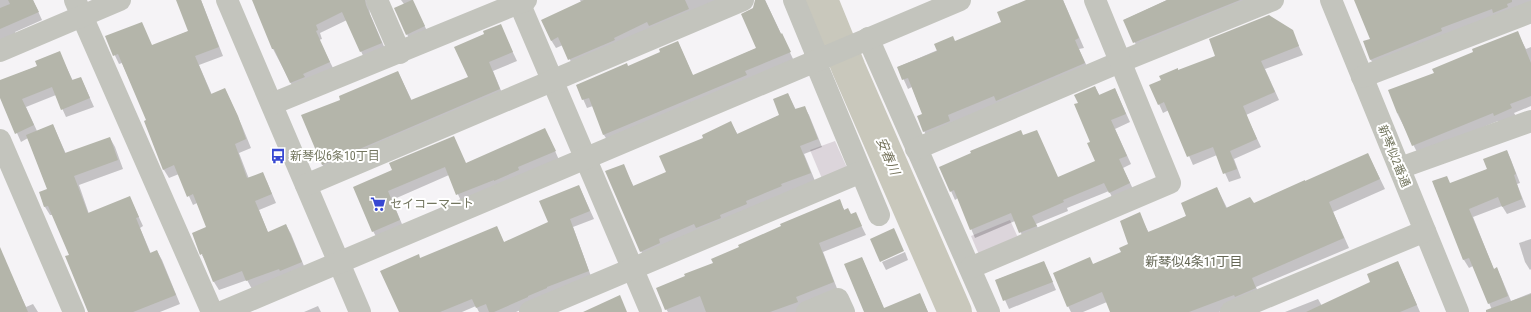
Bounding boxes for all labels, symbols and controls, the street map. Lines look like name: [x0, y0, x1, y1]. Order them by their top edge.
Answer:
street label: 新琴似2番通: [1375, 123, 1413, 189]
water label: 安春川: [873, 135, 903, 179]
bus stop icon: 新琴似6条10丁目: [269, 147, 287, 165]
place label: 新琴似6条10丁目: [290, 149, 380, 163]
supermarket icon: セイコーマート: [369, 195, 387, 213]
place label: セイコーマート: [390, 197, 474, 211]
district label: 新琴似4条11丁目: [1145, 254, 1243, 269]

